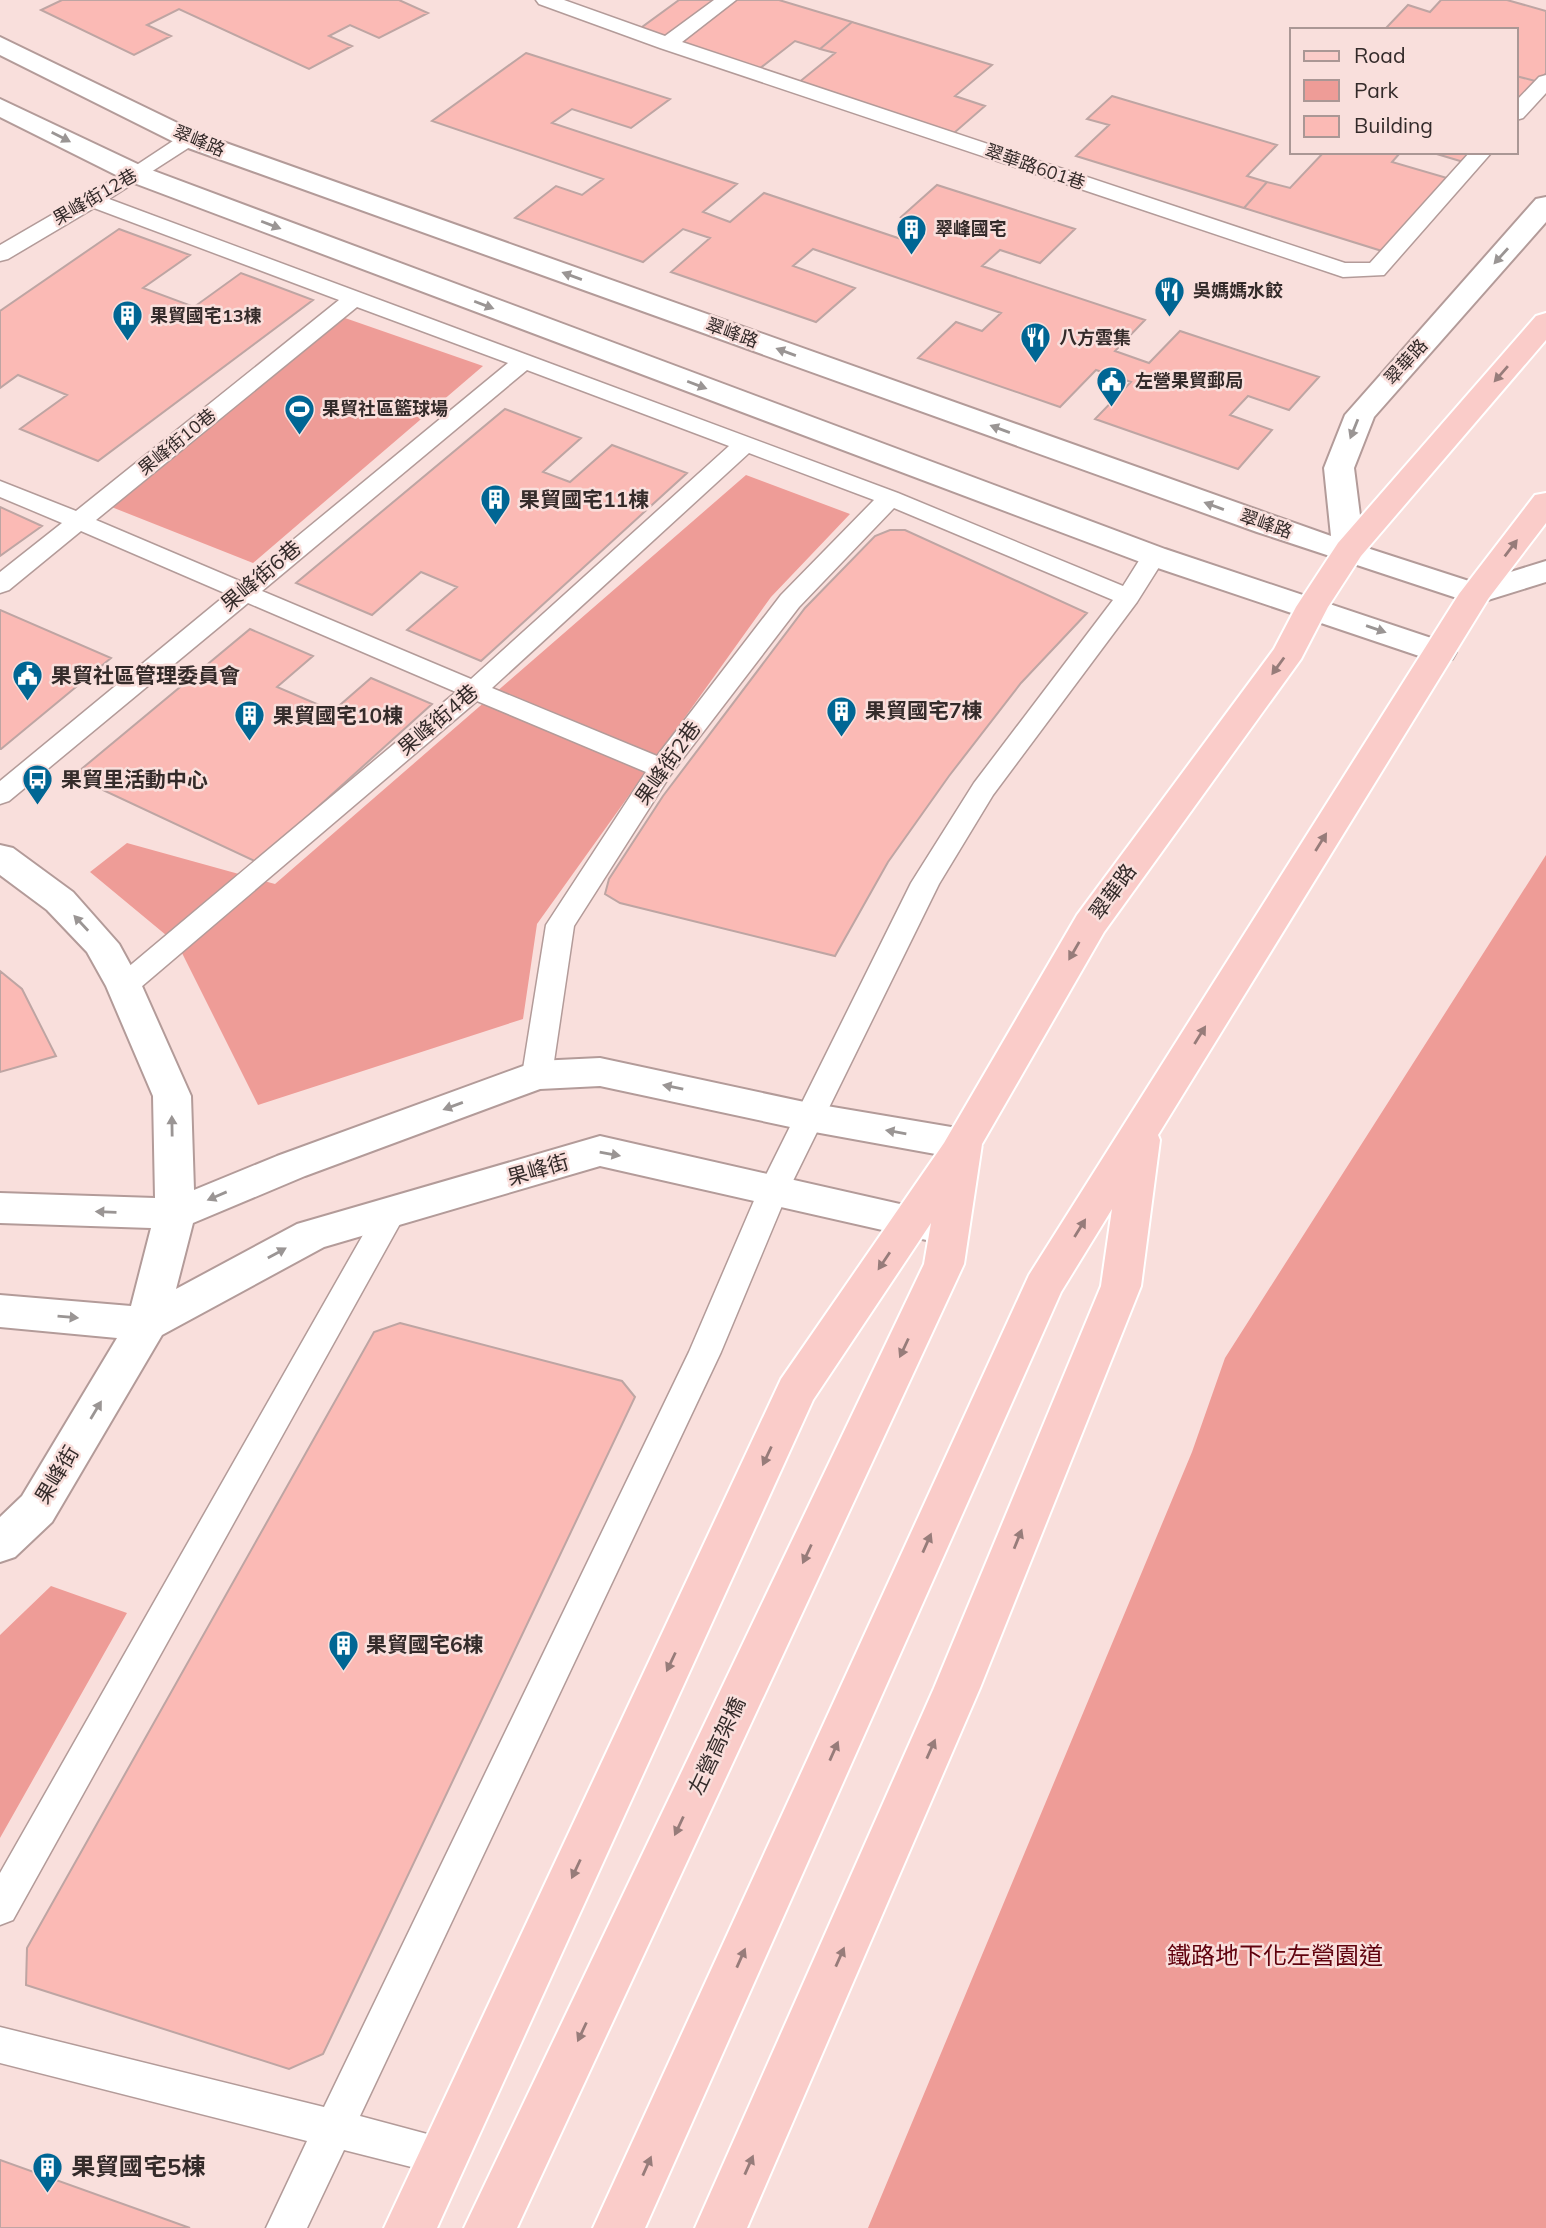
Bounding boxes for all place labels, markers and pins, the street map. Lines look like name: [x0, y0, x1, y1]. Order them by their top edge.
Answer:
building icon: 翠峰國宅: [895, 212, 929, 256]
place label: 翠峰國宅: [935, 217, 1007, 240]
restaurant icon: 吳媽媽水餃: [1153, 274, 1187, 318]
place label: 吳媽媽水餃: [1193, 279, 1283, 302]
building icon: 果貿國宅13棟: [110, 299, 144, 343]
place label: 果貿國宅13棟: [150, 304, 262, 327]
restaurant icon: 八方雲集: [1019, 321, 1053, 365]
place label: 八方雲集: [1059, 326, 1131, 349]
public building icon: 左營果貿郵局: [1095, 364, 1129, 408]
place label: 左營果貿郵局: [1135, 369, 1243, 392]
sports icon: 果貿社區籃球場: [282, 392, 316, 436]
place label: 果貿社區籃球場: [322, 397, 448, 420]
building icon: 果貿國宅11棟: [479, 483, 513, 527]
place label: 果貿國宅11棟: [519, 486, 649, 512]
public building icon: 果貿社區管理委員會: [11, 659, 45, 703]
place label: 果貿社區管理委員會: [51, 662, 240, 688]
building icon: 果貿國宅7棟: [825, 694, 859, 738]
place label: 果貿國宅7棟: [865, 697, 983, 723]
building icon: 果貿國宅10棟: [233, 699, 267, 743]
place label: 果貿國宅10棟: [273, 702, 403, 728]
bus stop icon: 果貿里活動中心: [21, 763, 55, 807]
place label: 果貿里活動中心: [61, 766, 208, 792]
building icon: 果貿國宅6棟: [326, 1628, 360, 1672]
place label: 果貿國宅6棟: [366, 1631, 484, 1657]
building icon: 果貿國宅5棟: [31, 2150, 65, 2194]
place label: 果貿國宅5棟: [71, 2151, 205, 2181]

